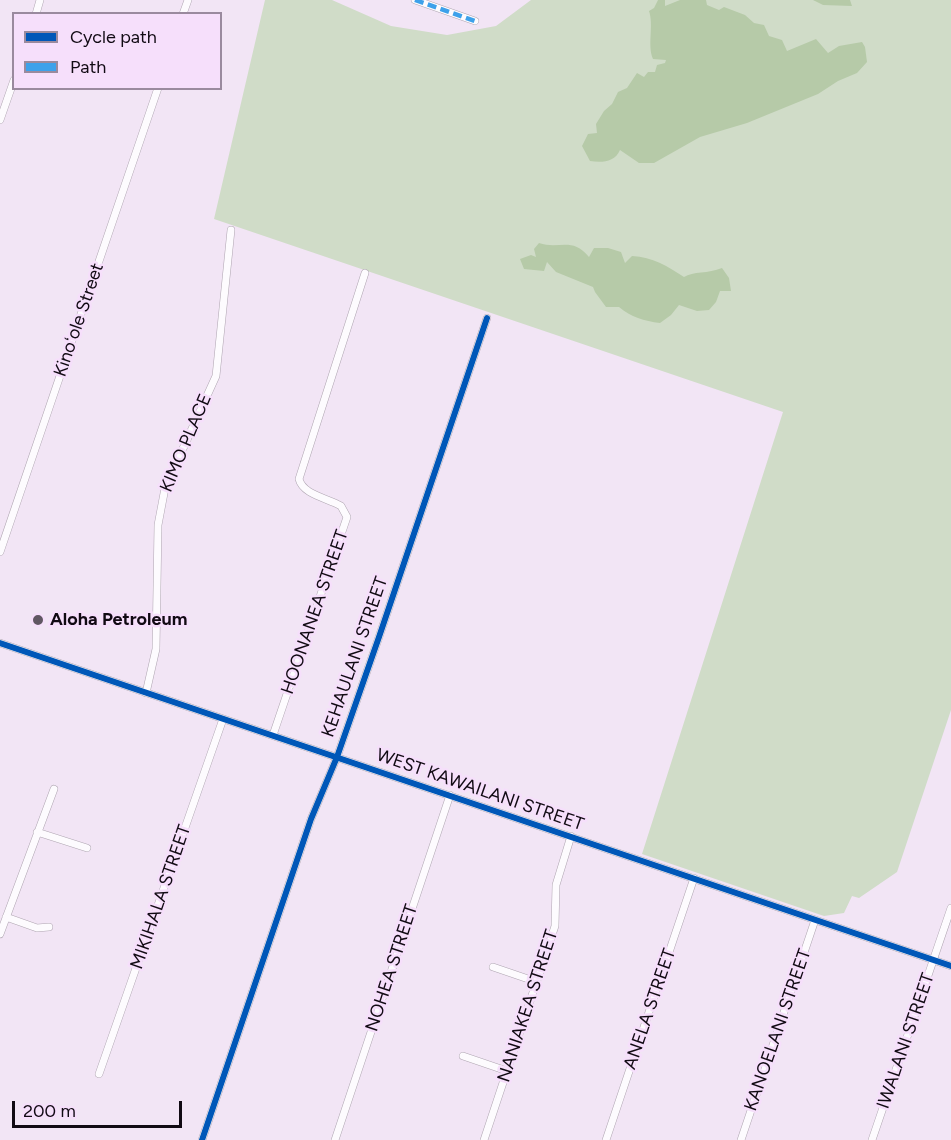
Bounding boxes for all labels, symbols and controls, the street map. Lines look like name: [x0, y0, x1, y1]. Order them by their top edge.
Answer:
legend: [12, 12, 222, 90]
text: Cycle path: [70, 26, 157, 48]
text: Path: [70, 56, 106, 78]
street label: Kinoʻole Street: [49, 260, 109, 380]
street label: KIMO PLACE: [156, 391, 216, 495]
street label: HOONANEA STREET: [277, 527, 353, 697]
street label: KEHAULANI STREET: [317, 574, 393, 740]
place label: Aloha Petroleum: [50, 609, 187, 631]
marker: Aloha Petroleum: [31, 613, 45, 627]
street label: WEST KAWAILANI STREET: [373, 744, 587, 836]
street label: MIKIHALA STREET: [126, 822, 196, 972]
street label: NOHEA STREET: [361, 902, 423, 1034]
street label: NANIAKEA STREET: [493, 927, 563, 1085]
street label: ANELA STREET: [619, 946, 681, 1072]
street label: KANOELANI STREET: [740, 946, 816, 1114]
street label: IWALANI STREET: [873, 970, 939, 1112]
scale bar: [15, 1089, 184, 1127]
text: 200 m: [23, 1100, 76, 1122]

